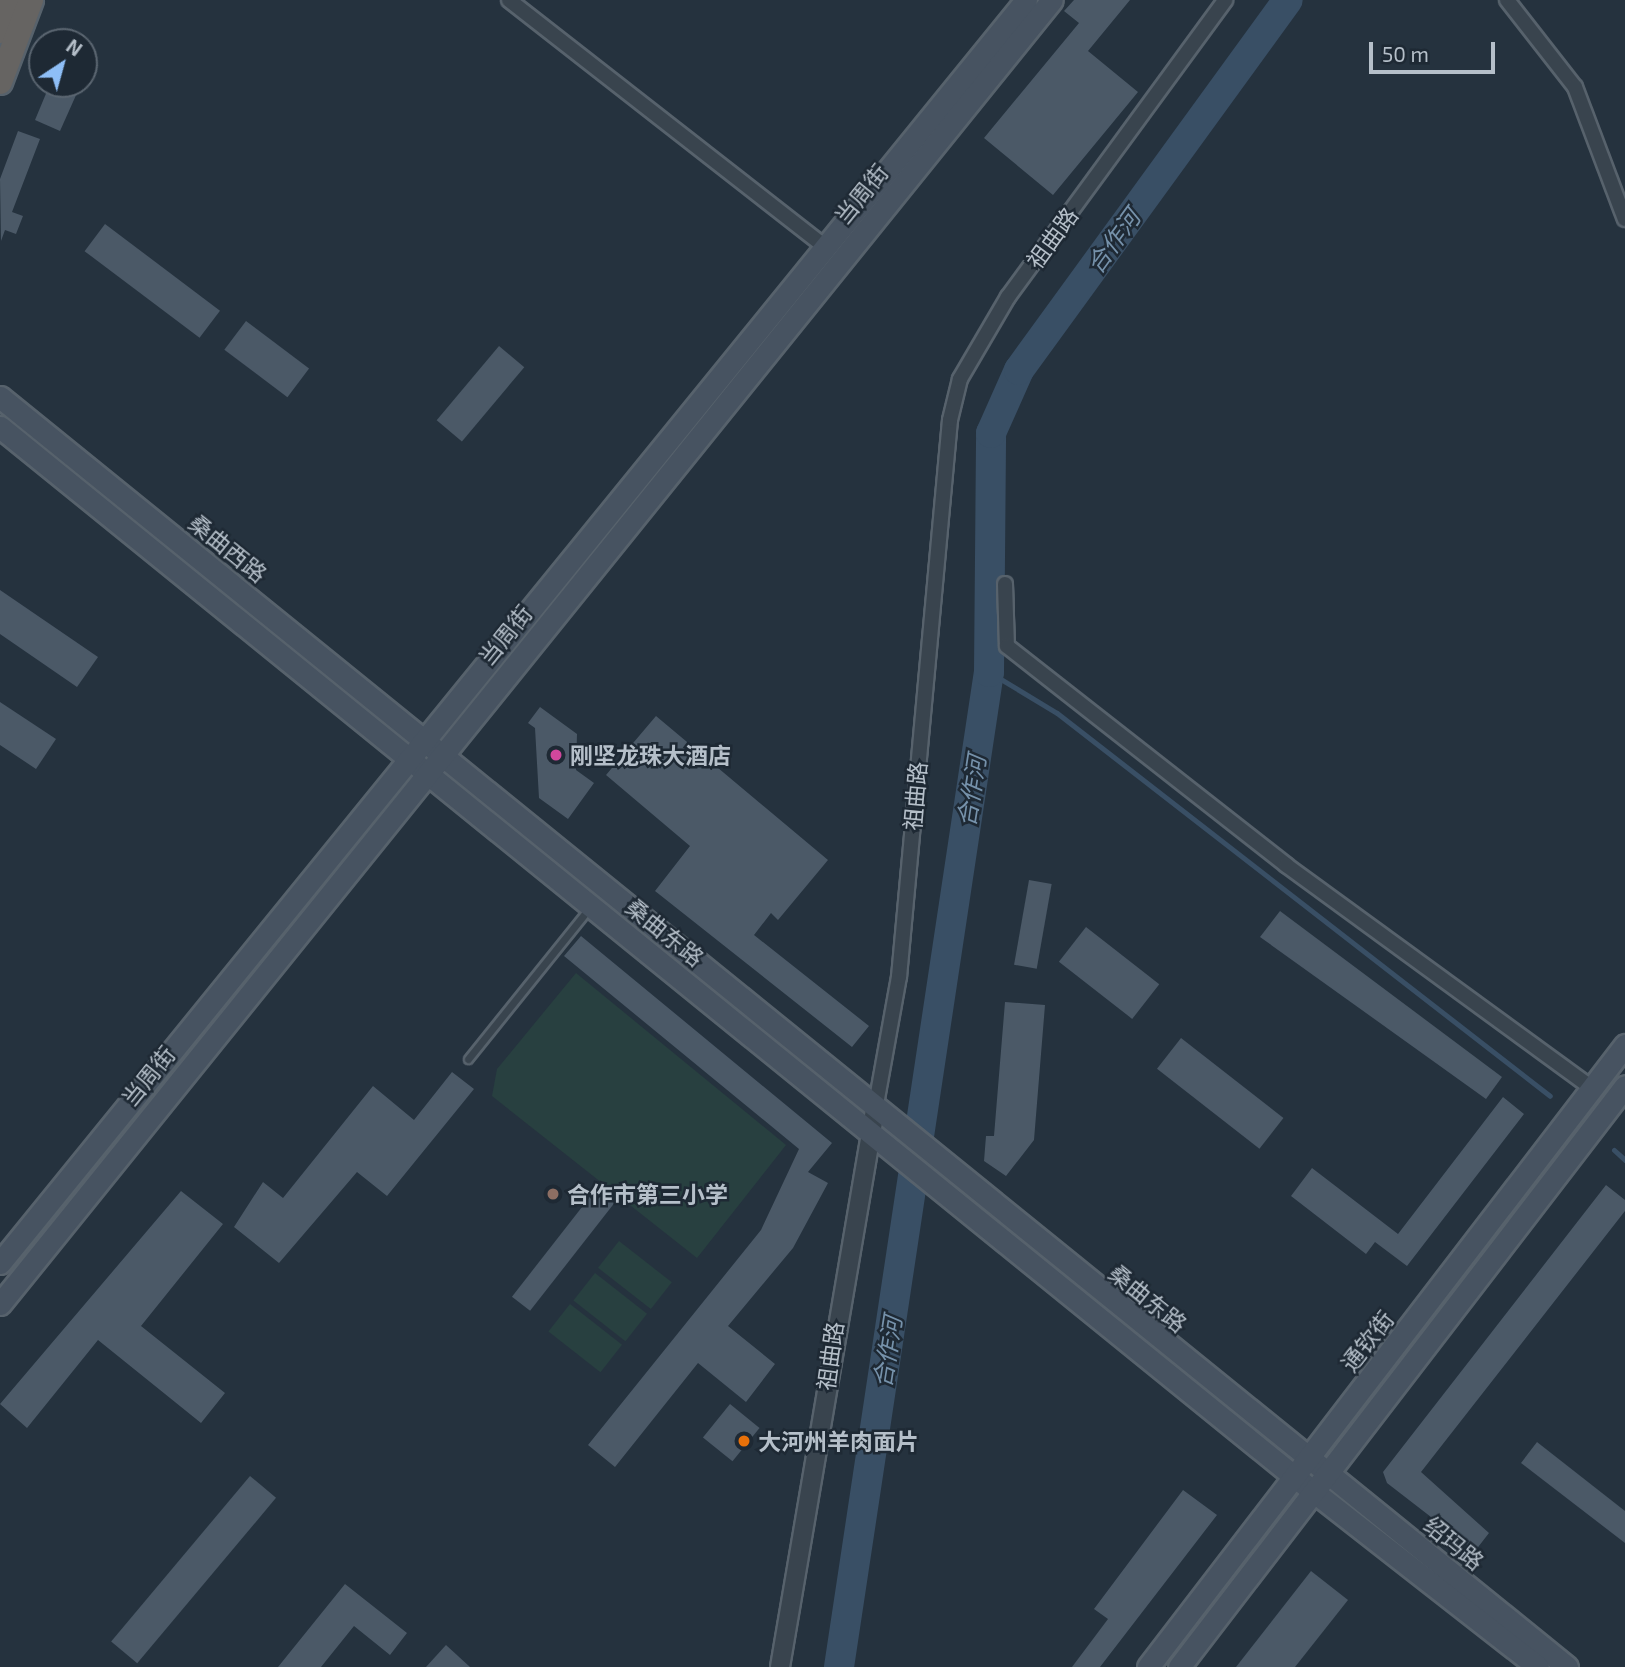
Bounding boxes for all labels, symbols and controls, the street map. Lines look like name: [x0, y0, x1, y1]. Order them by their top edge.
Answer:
north arrow: [28, 28, 98, 98]
scale bar: [1373, 28, 1499, 72]
text: N: [62, 34, 87, 61]
text: 50 m: [1382, 41, 1429, 66]
street label: 当周街: [829, 159, 893, 229]
street label: 祖曲路: [1021, 202, 1083, 274]
water label: 合作河: [1080, 203, 1146, 279]
street label: 桑曲西路: [184, 508, 272, 588]
street label: 当周街: [473, 600, 537, 670]
place label: 刚坚龙珠大酒店: [570, 741, 731, 769]
marker: 刚坚龙珠大酒店: [548, 747, 564, 763]
water label: 合作河: [951, 753, 991, 829]
street label: 祖曲路: [898, 760, 932, 832]
street label: 桑曲东路: [621, 892, 709, 972]
street label: 当周街: [116, 1041, 180, 1111]
place label: 合作市第三小学: [567, 1180, 728, 1208]
marker: 合作市第三小学: [545, 1186, 561, 1202]
street label: 桑曲东路: [1104, 1258, 1192, 1338]
street label: 通钦街: [1335, 1305, 1399, 1377]
water label: 合作河: [867, 1314, 907, 1390]
street label: 祖曲路: [812, 1320, 848, 1392]
place label: 大河州羊肉面片: [758, 1427, 919, 1455]
marker: 大河州羊肉面片: [736, 1433, 752, 1449]
street label: 绍玛路: [1419, 1511, 1489, 1575]

